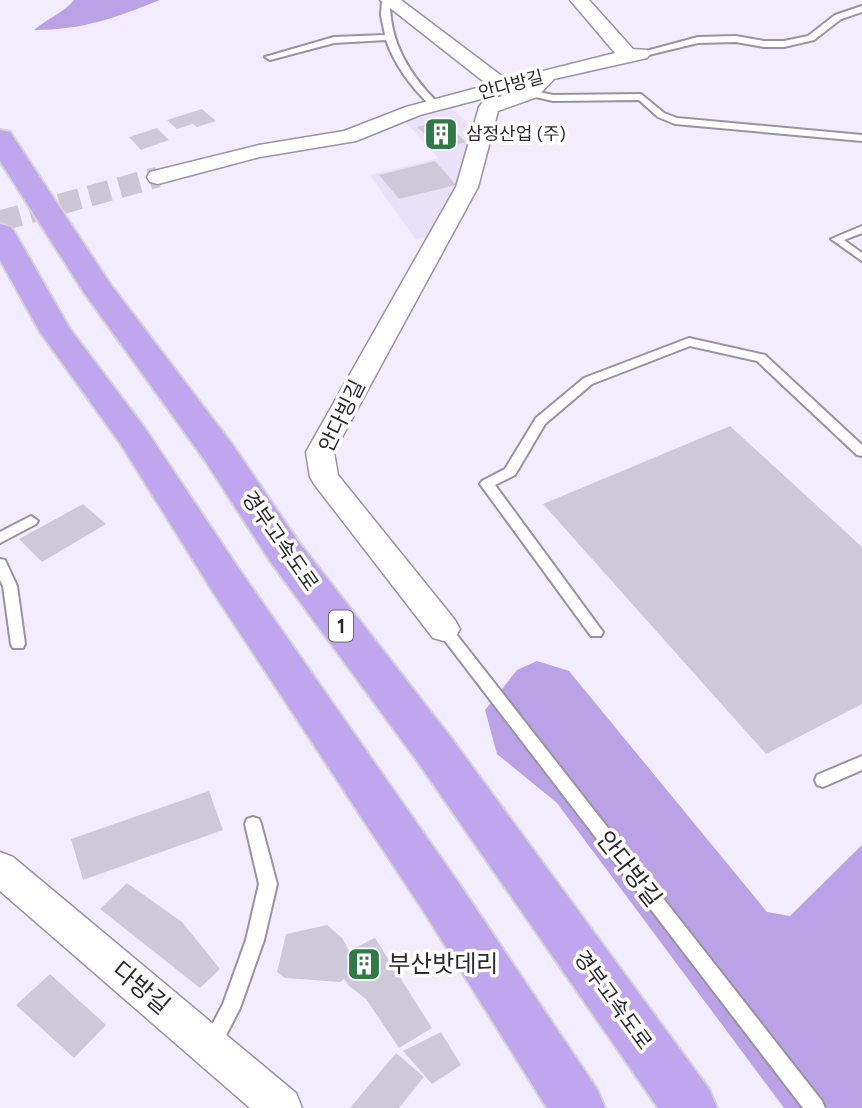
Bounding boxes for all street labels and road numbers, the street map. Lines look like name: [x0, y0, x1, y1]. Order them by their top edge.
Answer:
street label: 안다방길: [476, 66, 546, 104]
street label: 안다빙길: [313, 376, 370, 456]
street label: 경부고속도로: [237, 486, 324, 595]
road number: 1: [329, 610, 353, 642]
street label: 안다방길: [591, 825, 668, 912]
street label: 경부고속도로: [569, 945, 658, 1054]
street label: 다방길: [107, 955, 176, 1020]

